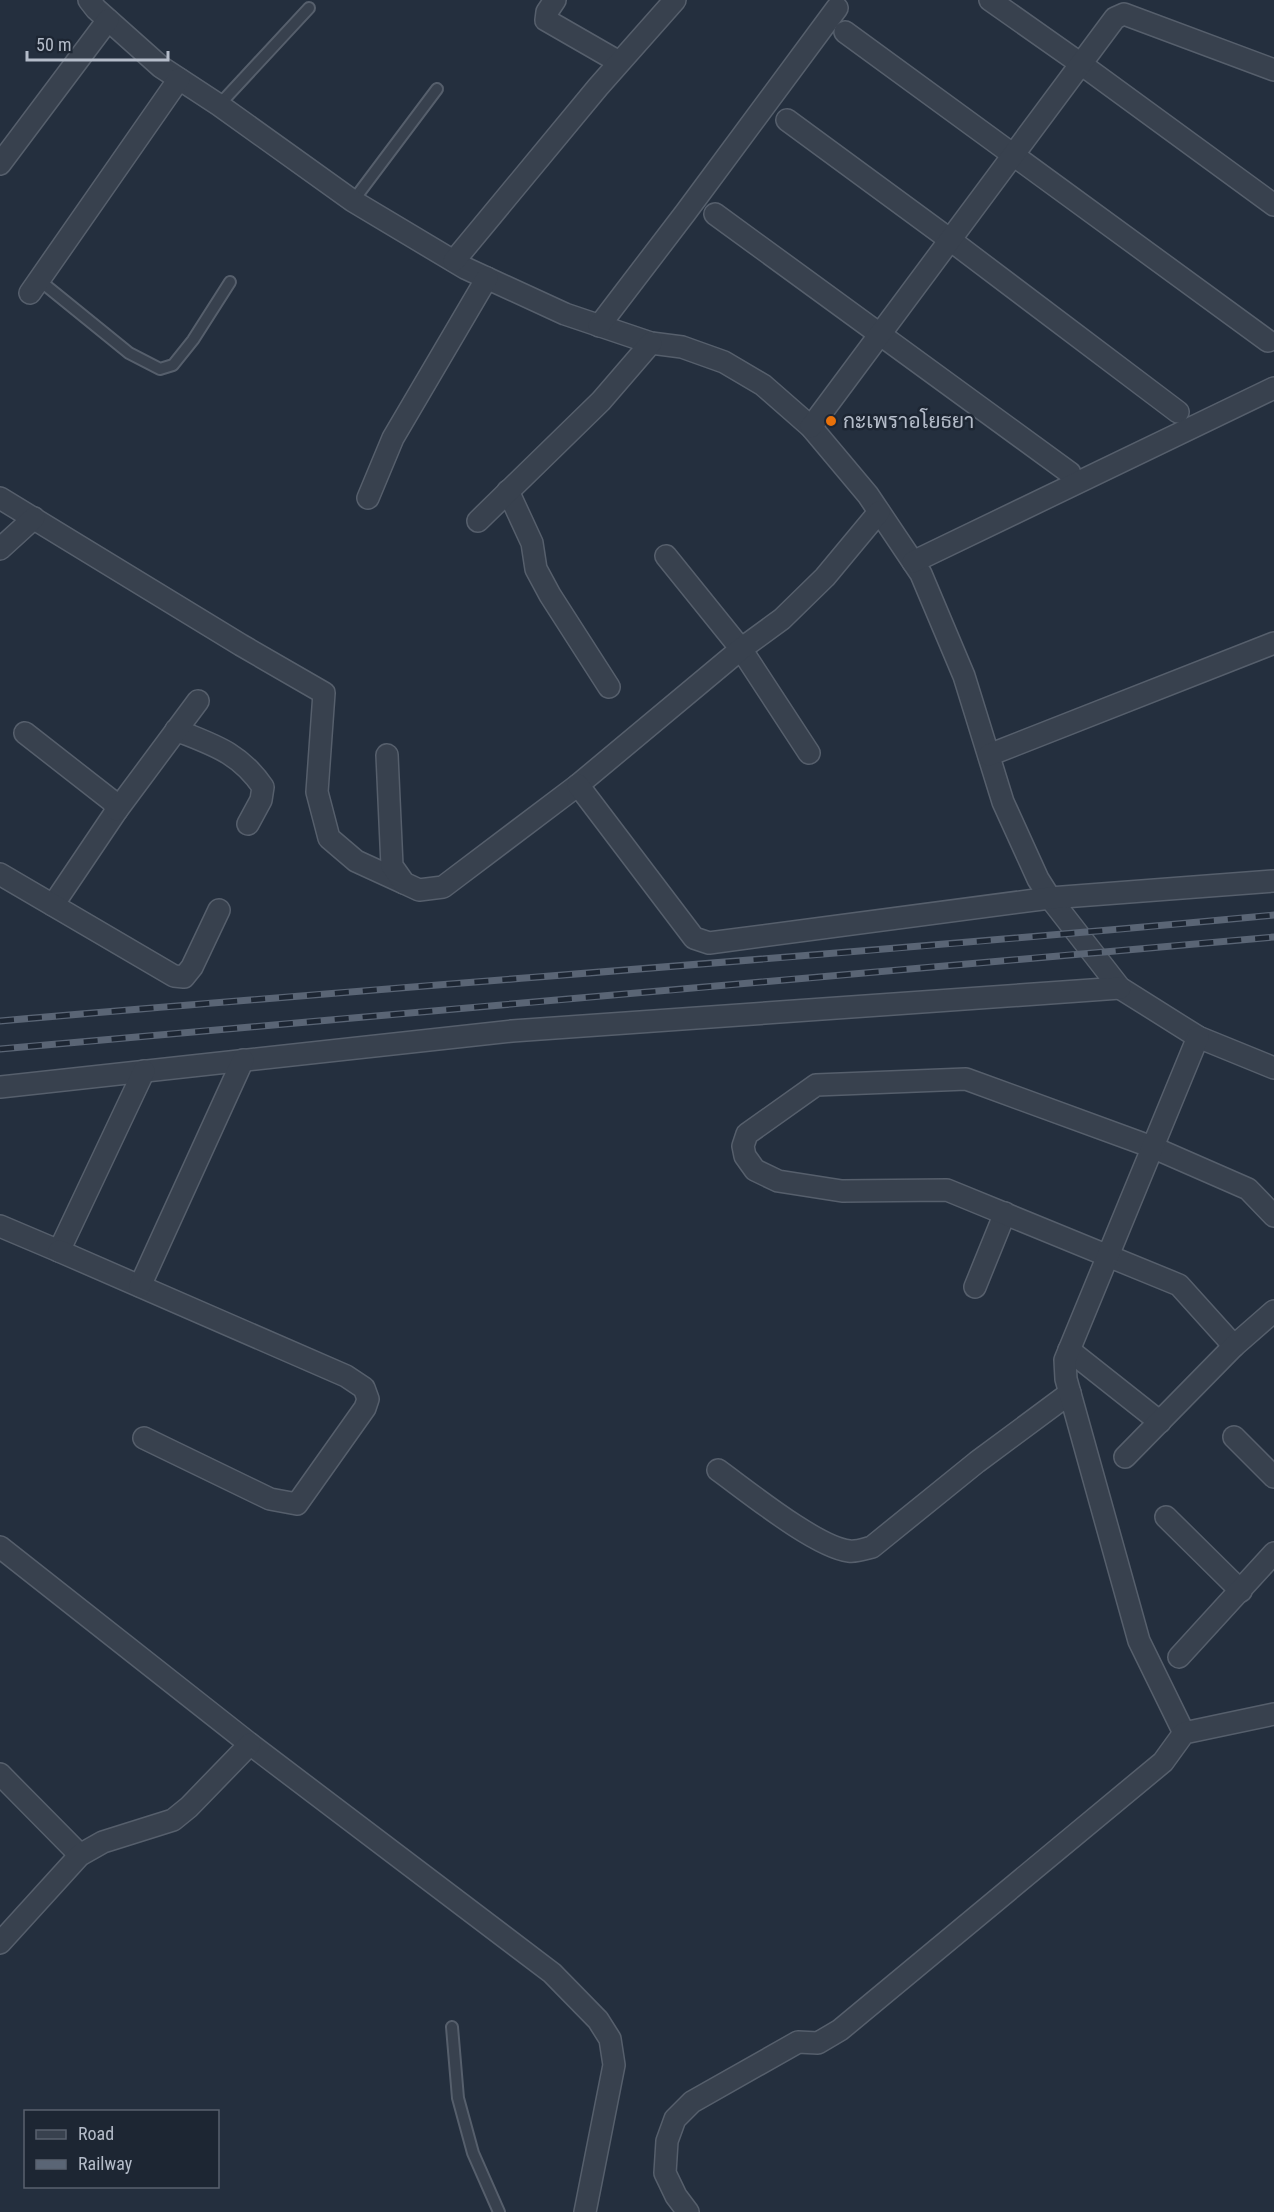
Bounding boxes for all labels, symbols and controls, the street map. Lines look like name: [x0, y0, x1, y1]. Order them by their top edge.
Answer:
scale bar: [27, 24, 168, 62]
text: 50 m: [36, 34, 71, 55]
place label: กะเพราอโยธยา: [843, 408, 974, 433]
marker: กะเพราอโยธยา: [824, 414, 838, 428]
legend: [24, 2110, 219, 2188]
text: Road: [78, 2123, 114, 2144]
text: Railway: [78, 2153, 133, 2174]

